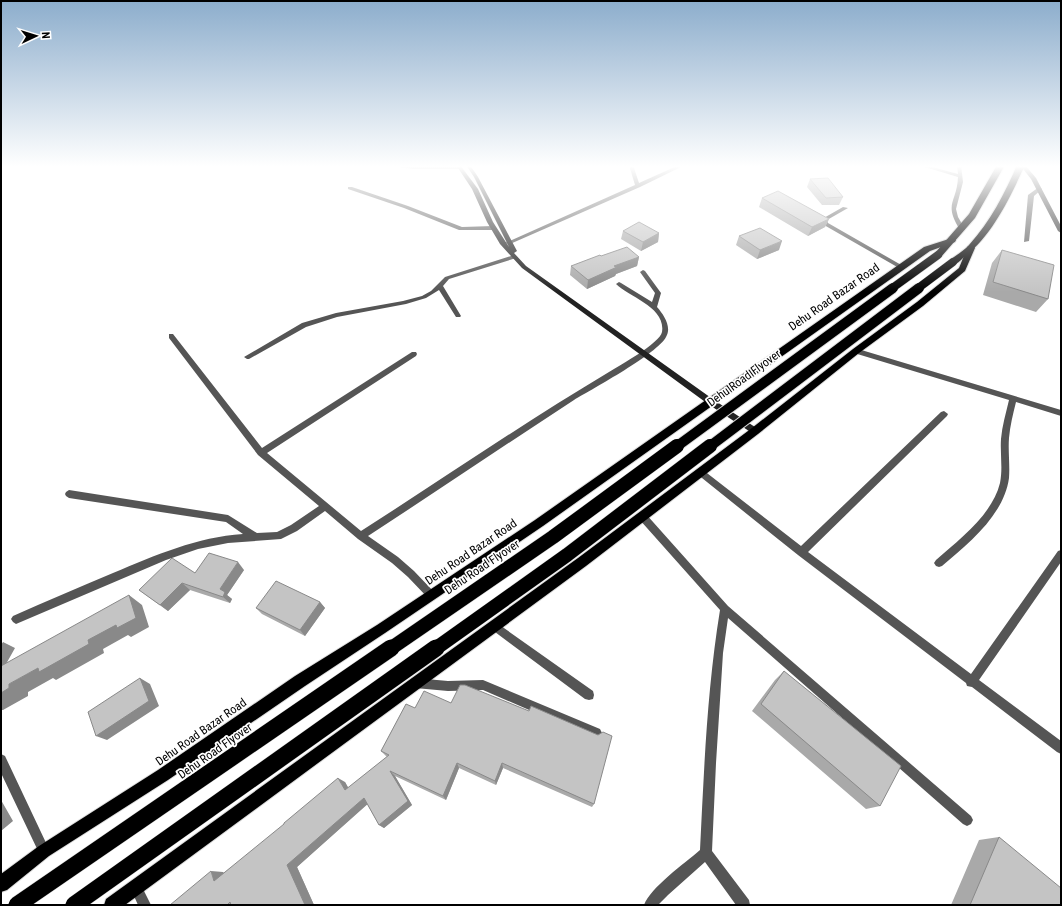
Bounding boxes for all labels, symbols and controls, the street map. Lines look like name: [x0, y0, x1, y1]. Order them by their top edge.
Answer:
north arrow: [16, 16, 56, 56]
text: N: [39, 32, 52, 39]
street label: Dehu Road Bazar Road: [786, 260, 882, 334]
street label: Dehu Road Flyover: [705, 346, 784, 409]
street label: Dehu Road Bazar Road: [423, 516, 520, 588]
street label: Dehu Road Flyover: [442, 537, 522, 597]
street label: Dehu Road Bazar Road: [153, 695, 249, 769]
street label: Dehu Road Flyover: [175, 720, 255, 782]

